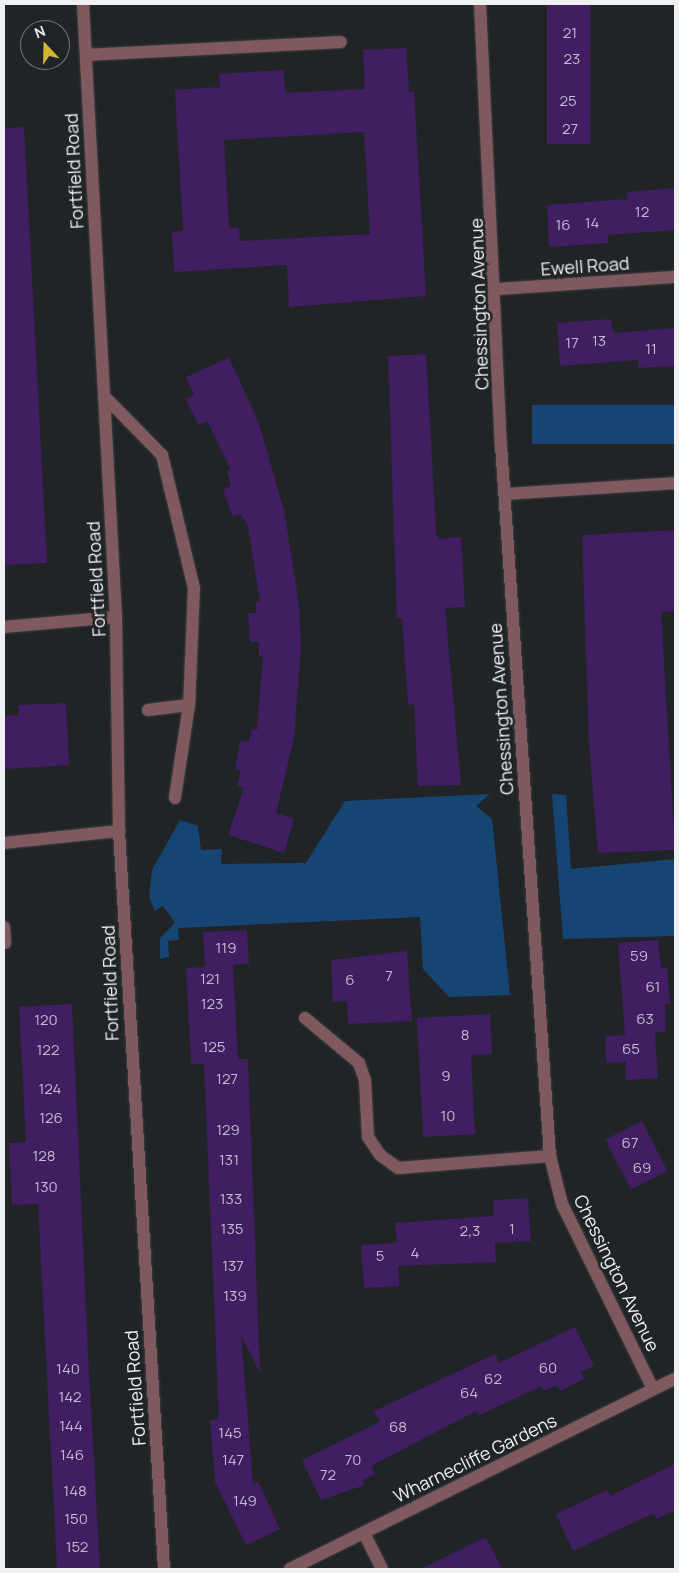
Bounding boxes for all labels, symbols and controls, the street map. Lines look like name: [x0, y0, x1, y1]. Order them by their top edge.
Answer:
north arrow: [20, 20, 70, 70]
text: N: [32, 21, 48, 42]
house number: 21: [563, 24, 577, 42]
house number: 23: [564, 50, 580, 68]
house number: 25: [559, 92, 577, 110]
street label: Fortfield Road: [60, 113, 88, 229]
house number: 27: [562, 120, 578, 138]
house number: 12: [635, 203, 649, 221]
house number: 14: [585, 214, 599, 232]
house number: 16: [555, 216, 571, 234]
street label: Chessington Avenue: [465, 218, 493, 390]
street label: Ewell Road: [540, 252, 630, 280]
house number: 13: [592, 332, 606, 350]
house number: 17: [565, 334, 579, 352]
house number: 11: [645, 340, 657, 358]
street label: Fortfield Road: [82, 521, 110, 637]
street label: Chessington Avenue: [484, 622, 518, 796]
street label: Fortfield Road: [97, 925, 123, 1041]
house number: 119: [215, 939, 237, 957]
house number: 59: [630, 947, 648, 965]
house number: 7: [385, 967, 393, 985]
house number: 121: [200, 970, 220, 988]
house number: 6: [345, 971, 355, 989]
house number: 61: [646, 978, 660, 996]
house number: 123: [201, 995, 223, 1013]
house number: 63: [636, 1010, 654, 1028]
house number: 120: [34, 1011, 58, 1029]
house number: 8: [461, 1026, 469, 1044]
house number: 125: [202, 1038, 226, 1056]
house number: 65: [622, 1040, 640, 1058]
house number: 122: [37, 1041, 59, 1059]
house number: 9: [441, 1067, 451, 1085]
house number: 127: [216, 1070, 238, 1088]
house number: 124: [39, 1080, 61, 1098]
house number: 10: [441, 1107, 455, 1125]
house number: 126: [39, 1109, 63, 1127]
house number: 129: [216, 1121, 240, 1139]
house number: 67: [622, 1134, 638, 1152]
house number: 128: [32, 1147, 56, 1165]
house number: 131: [219, 1151, 239, 1169]
house number: 69: [633, 1159, 651, 1177]
house number: 130: [34, 1178, 58, 1196]
house number: 133: [220, 1190, 242, 1208]
street label: Chessington Avenue: [570, 1191, 664, 1355]
house number: 135: [221, 1220, 243, 1238]
house number: 1: [509, 1220, 515, 1238]
house number: 2,3: [460, 1222, 480, 1240]
house number: 4: [411, 1244, 419, 1262]
house number: 5: [376, 1247, 384, 1265]
house number: 137: [222, 1257, 244, 1275]
house number: 139: [223, 1287, 247, 1305]
street label: Fortfield Road: [120, 1330, 150, 1446]
house number: 60: [539, 1359, 557, 1377]
house number: 140: [56, 1360, 80, 1378]
house number: 62: [484, 1370, 502, 1388]
house number: 64: [460, 1384, 478, 1402]
house number: 142: [58, 1388, 82, 1406]
street label: Wharnecliffe Gardens: [390, 1409, 560, 1507]
house number: 144: [59, 1417, 83, 1435]
house number: 68: [389, 1418, 407, 1436]
house number: 145: [218, 1424, 242, 1442]
house number: 146: [60, 1446, 84, 1464]
house number: 147: [222, 1451, 244, 1469]
house number: 70: [345, 1451, 361, 1469]
house number: 72: [320, 1466, 336, 1484]
house number: 148: [63, 1482, 87, 1500]
house number: 149: [233, 1492, 257, 1510]
house number: 150: [64, 1510, 88, 1528]
house number: 152: [66, 1538, 88, 1556]

